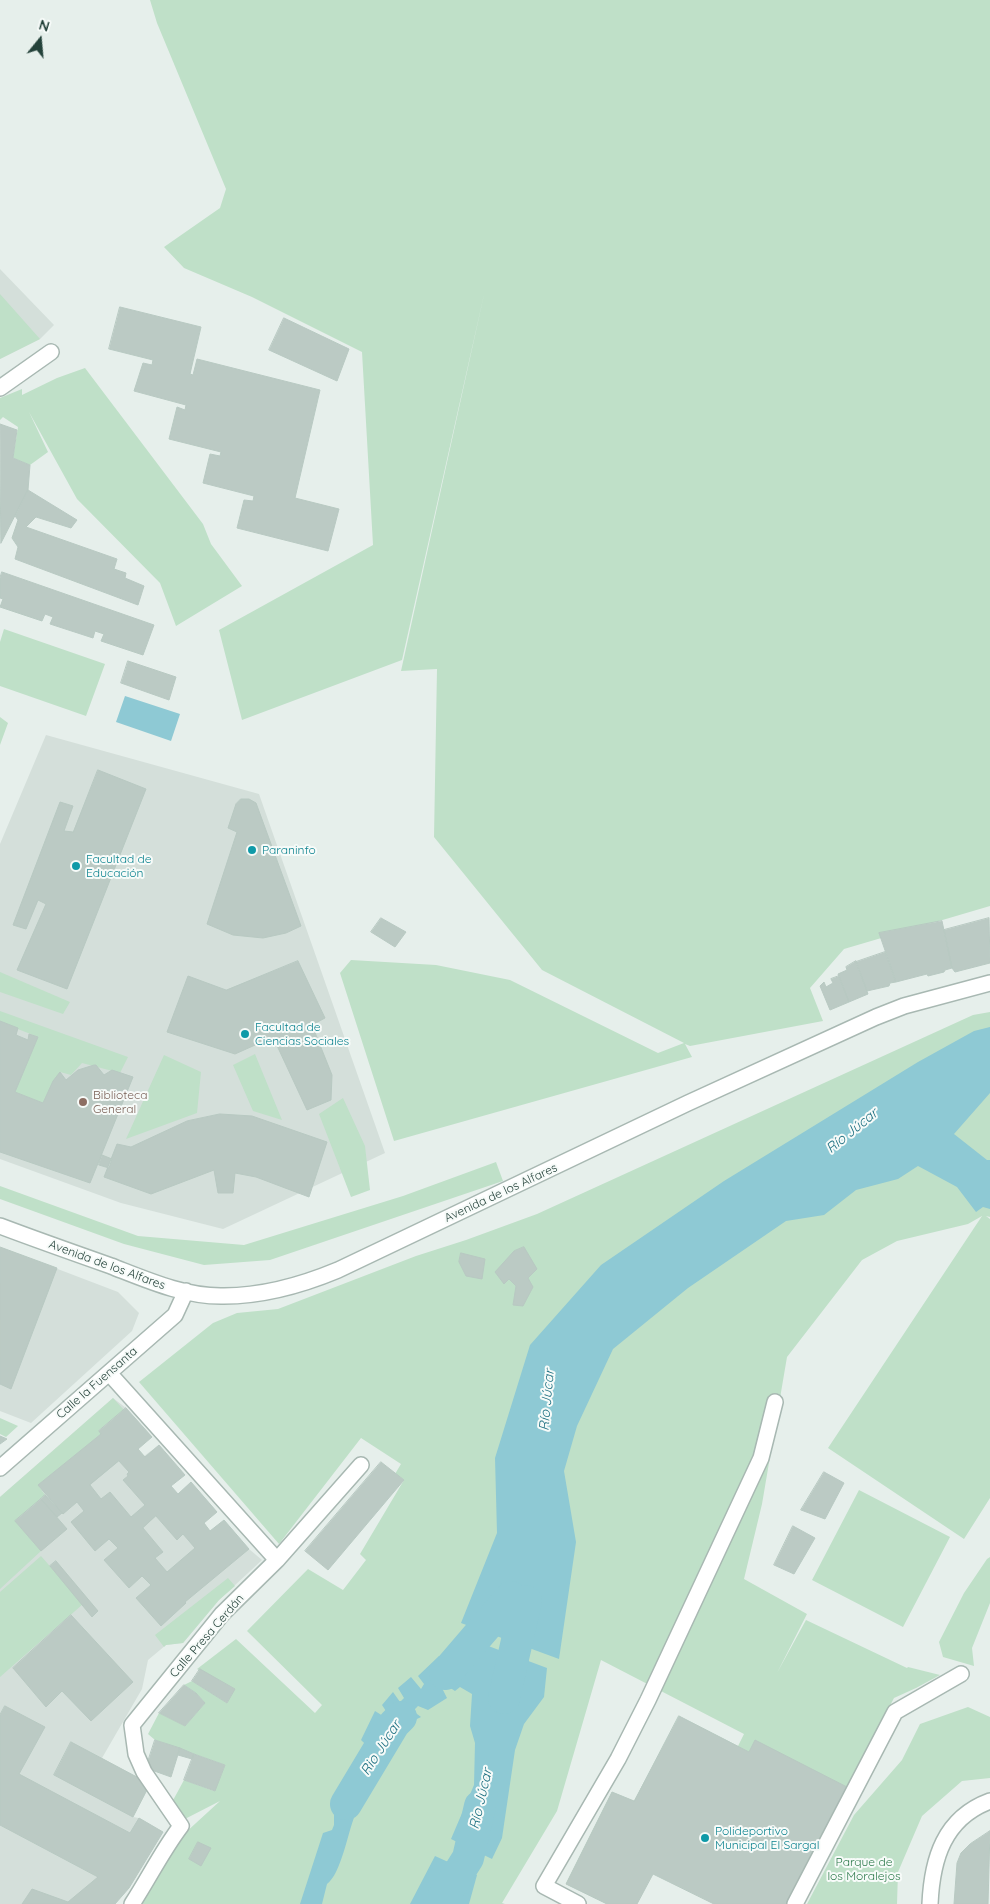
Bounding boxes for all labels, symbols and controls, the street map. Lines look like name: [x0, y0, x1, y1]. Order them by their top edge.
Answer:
north arrow: [15, 15, 65, 65]
text: N: [37, 16, 52, 36]
place label: Paraninfo: [262, 843, 316, 857]
marker: Paraninfo: [246, 844, 258, 856]
place label: Facultad de Educación: [86, 852, 152, 880]
marker: Facultad de Educación: [70, 860, 82, 872]
place label: Facultad de Ciencias Sociales: [255, 1020, 349, 1048]
marker: Facultad de Ciencias Sociales: [239, 1028, 251, 1040]
place label: Biblioteca General: [93, 1088, 148, 1116]
marker: Biblioteca General: [77, 1096, 89, 1108]
water label: Río Júcar: [823, 1105, 881, 1157]
street label: Avenida de los Alfares: [442, 1161, 560, 1225]
street label: Avenida de los Alfares: [47, 1237, 167, 1293]
street label: Calle la Fuensanta: [54, 1344, 140, 1422]
water label: Río Júcar: [536, 1369, 558, 1431]
street label: Calle Presa Cerdán: [167, 1591, 247, 1681]
water label: Rio Júcar: [357, 1718, 405, 1778]
water label: Río Júcar: [466, 1767, 496, 1831]
place label: Polideportivo Municipal El Sargal: [715, 1824, 819, 1852]
marker: Polideportivo Municipal El Sargal: [699, 1832, 711, 1844]
park label: Parque de los Moralejos: [827, 1855, 901, 1883]

